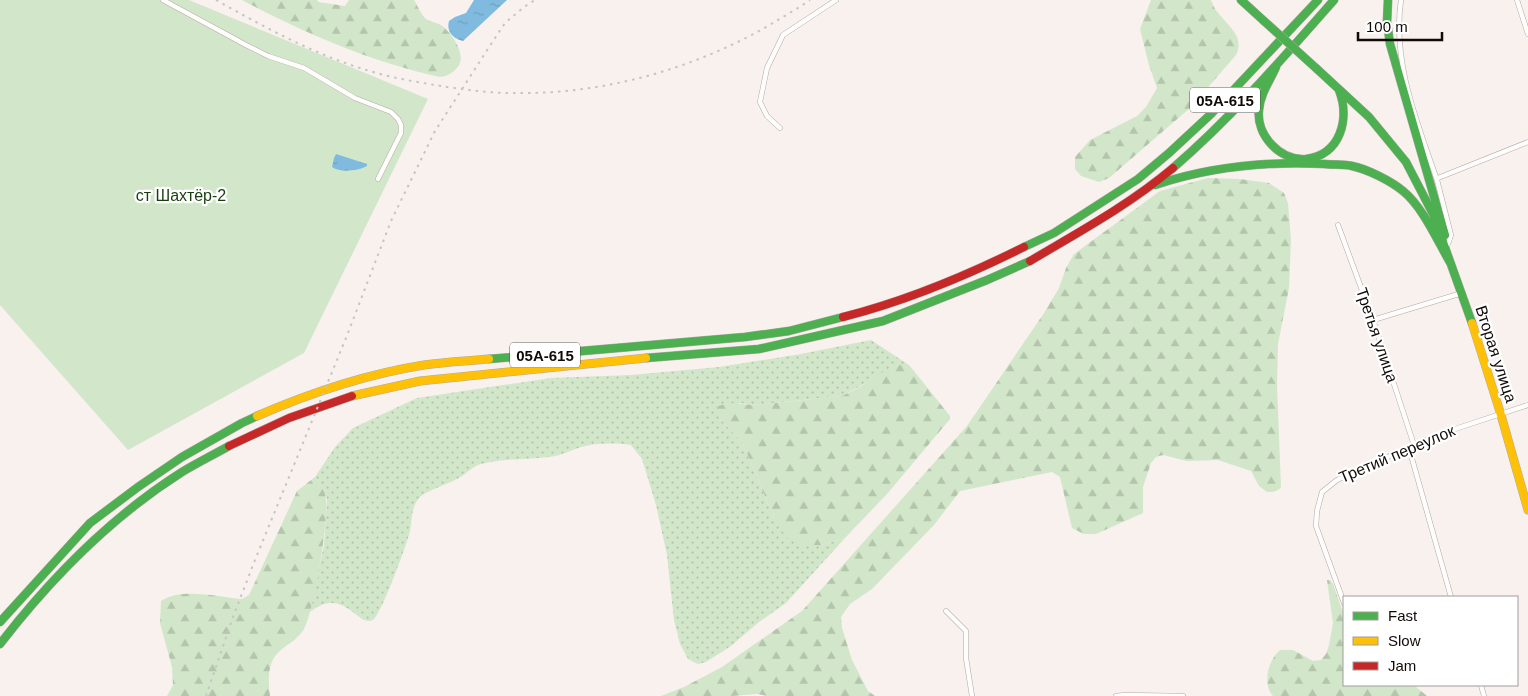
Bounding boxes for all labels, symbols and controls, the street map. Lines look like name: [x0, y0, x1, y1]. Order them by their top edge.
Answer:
scale bar: [1358, 10, 1442, 42]
text: 100 m: [1366, 18, 1408, 35]
road number: 05А-615: [1190, 88, 1260, 112]
park label: ст Шахтёр-2: [136, 187, 226, 204]
street label: Третья улица: [1353, 285, 1401, 385]
street label: Вторая улица: [1472, 303, 1520, 405]
road number: 05А-615: [510, 342, 580, 368]
street label: Третий переулок: [1337, 422, 1458, 486]
legend: [1343, 596, 1518, 686]
text: Fast: [1388, 607, 1418, 624]
text: Slow: [1388, 632, 1421, 649]
text: Jam: [1388, 657, 1416, 674]

